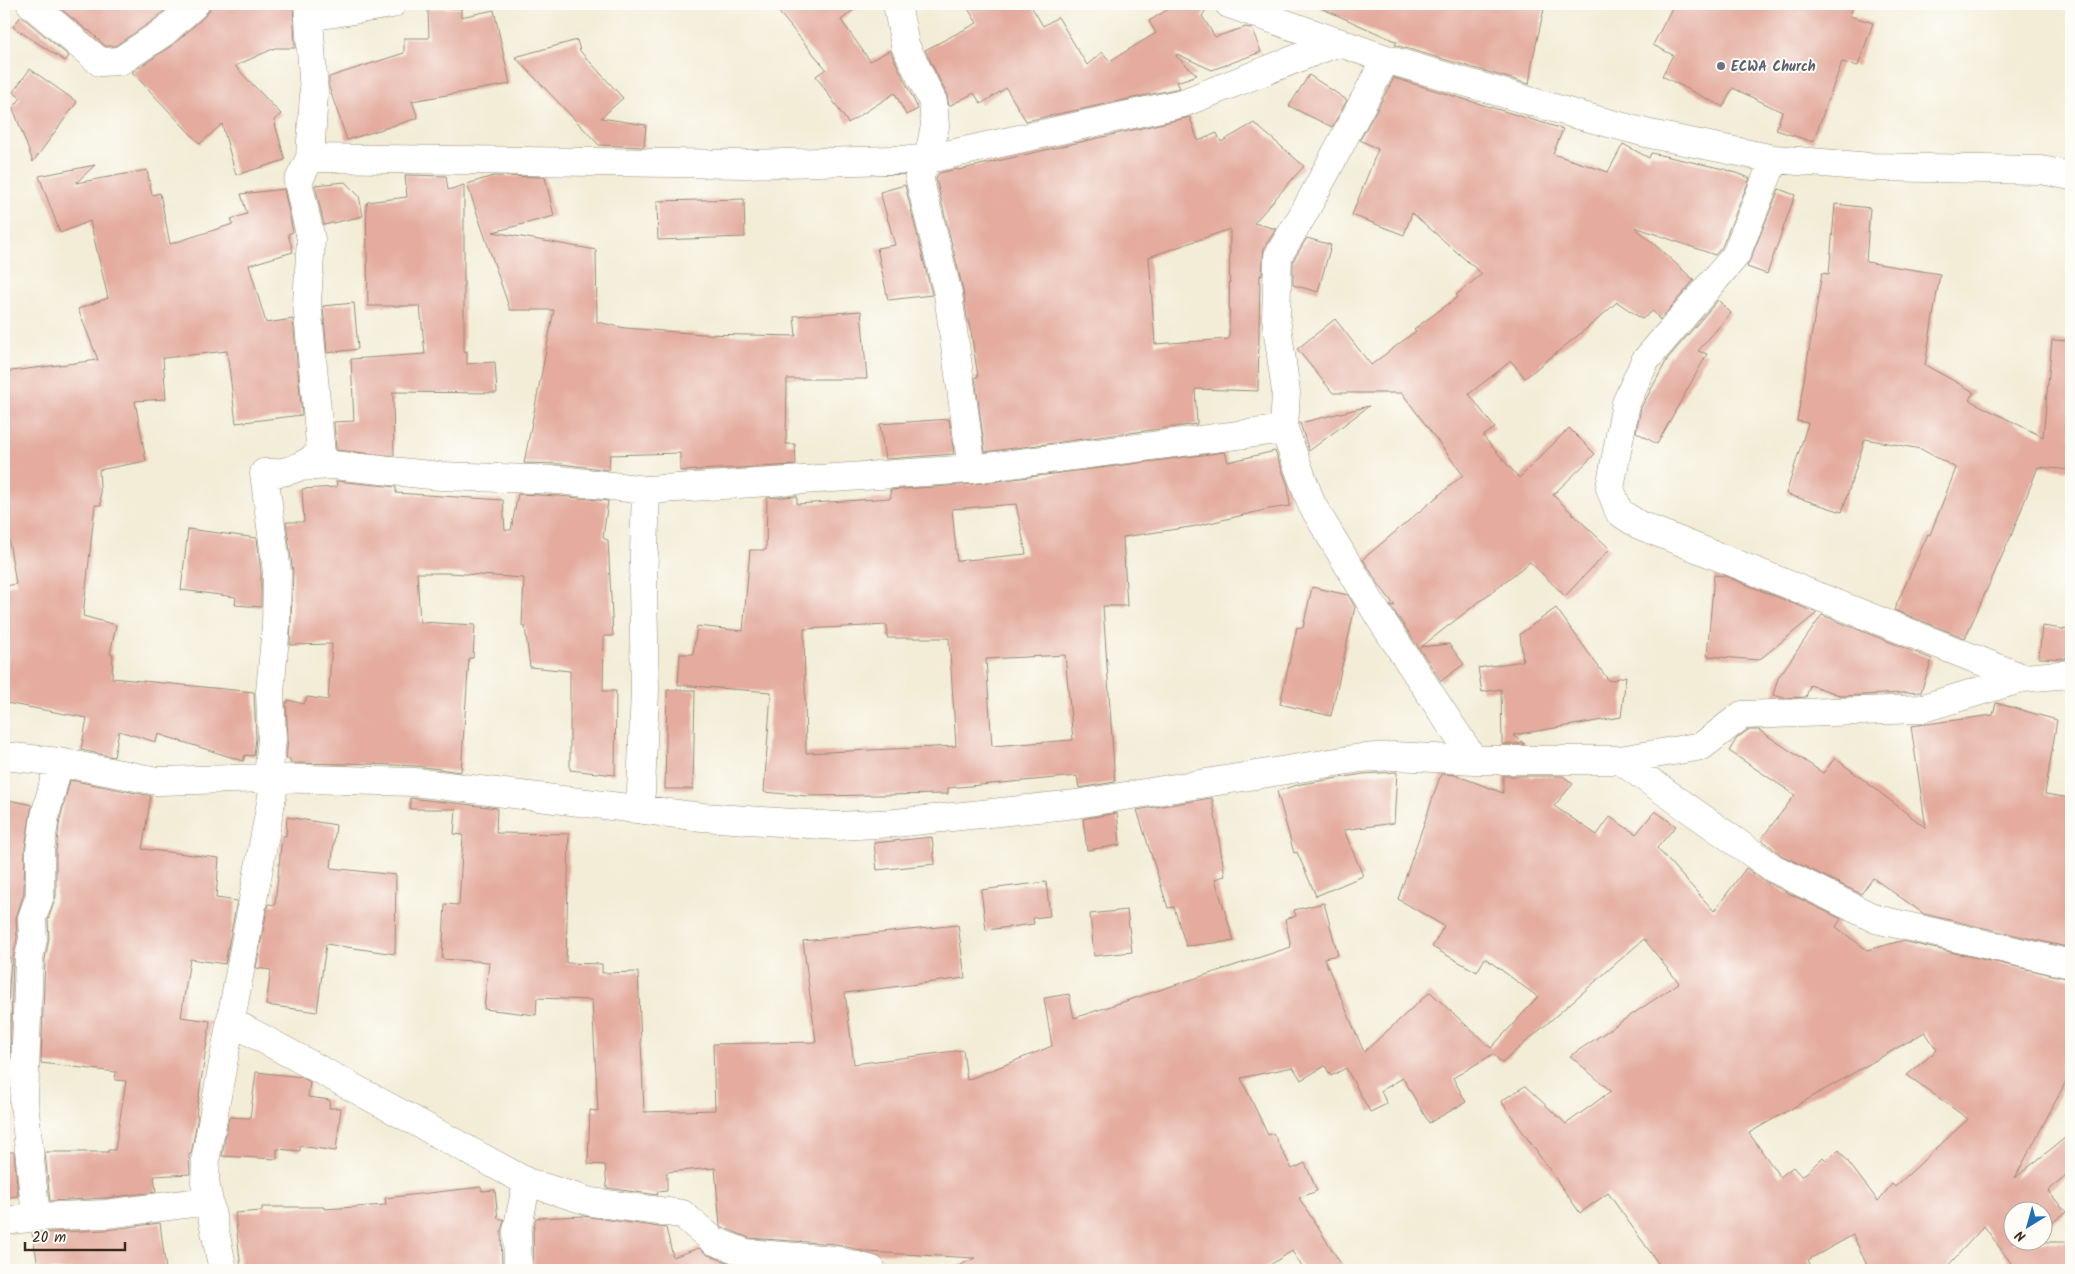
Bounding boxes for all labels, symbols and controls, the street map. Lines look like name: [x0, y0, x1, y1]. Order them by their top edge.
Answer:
place label: ECWA Church: [1731, 56, 1816, 78]
marker: ECWA Church: [1715, 60, 1727, 72]
north arrow: [2002, 1202, 2052, 1252]
scale bar: [25, 1219, 125, 1251]
text: N: [2011, 1224, 2031, 1247]
text: 20 m: [32, 1226, 66, 1250]

